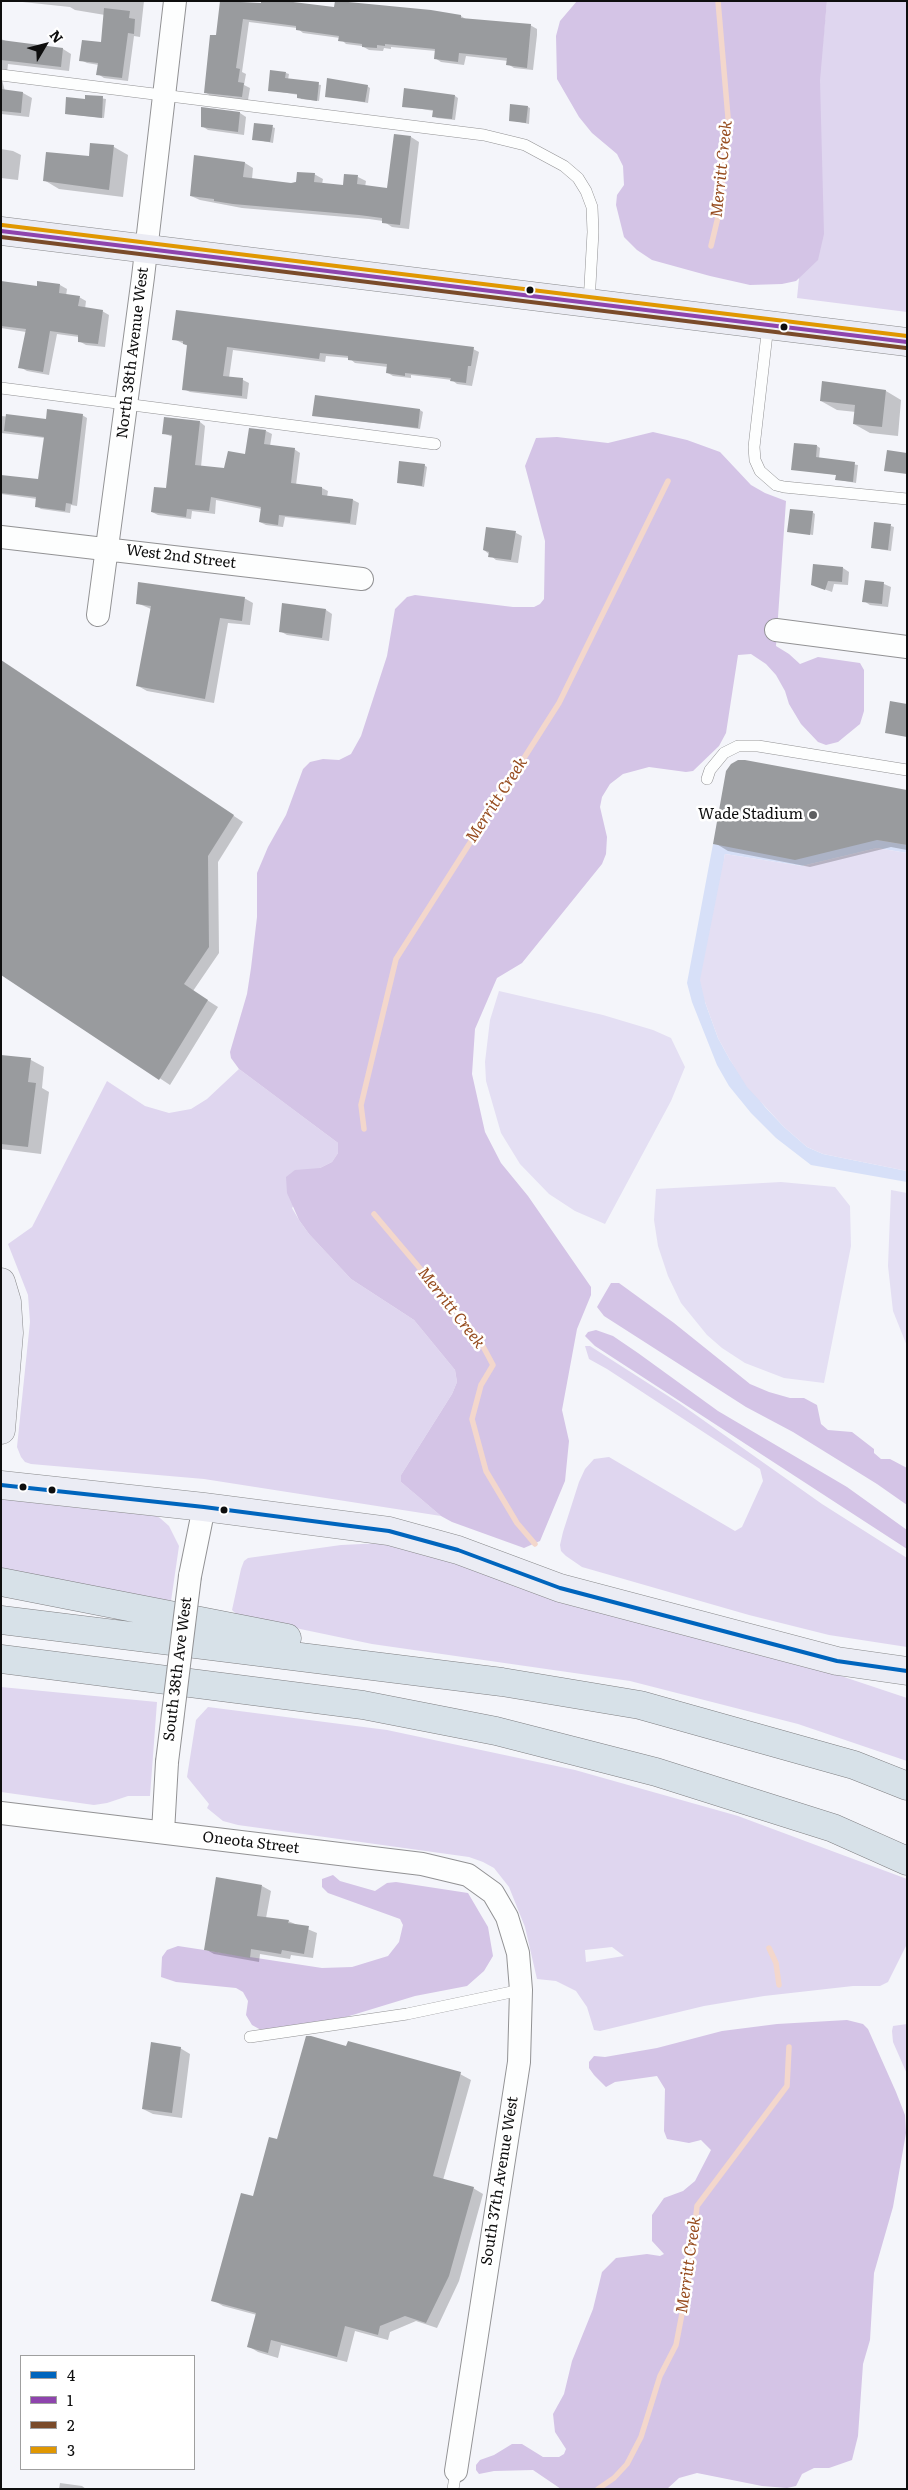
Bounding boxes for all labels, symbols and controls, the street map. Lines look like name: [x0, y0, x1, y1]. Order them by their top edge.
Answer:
north arrow: [20, 20, 70, 70]
text: N: [45, 25, 69, 47]
water label: Merritt Creek: [707, 119, 737, 219]
street label: North 38th Avenue West: [114, 266, 152, 440]
unlabelled marker: [525, 285, 535, 295]
unlabelled marker: [779, 322, 789, 332]
street label: West 2nd Street: [125, 541, 237, 573]
water label: Merritt Creek: [462, 754, 532, 846]
place label: Wade Stadium: [698, 806, 803, 824]
marker: Wade Stadium: [807, 809, 819, 821]
water label: Merritt Creek: [413, 1264, 489, 1352]
unlabelled marker: [18, 1482, 28, 1492]
unlabelled marker: [47, 1485, 57, 1495]
unlabelled marker: [219, 1505, 229, 1515]
street label: South 38th Ave West: [160, 1596, 196, 1742]
street label: Oneota Street: [202, 1828, 300, 1858]
street label: South 37th Avenue West: [478, 2095, 522, 2267]
water label: Merritt Creek: [673, 2215, 705, 2315]
legend: [20, 2355, 195, 2470]
text: 4: [67, 2363, 75, 2386]
text: 1: [67, 2388, 73, 2411]
text: 2: [67, 2413, 75, 2436]
text: 3: [67, 2438, 75, 2461]

